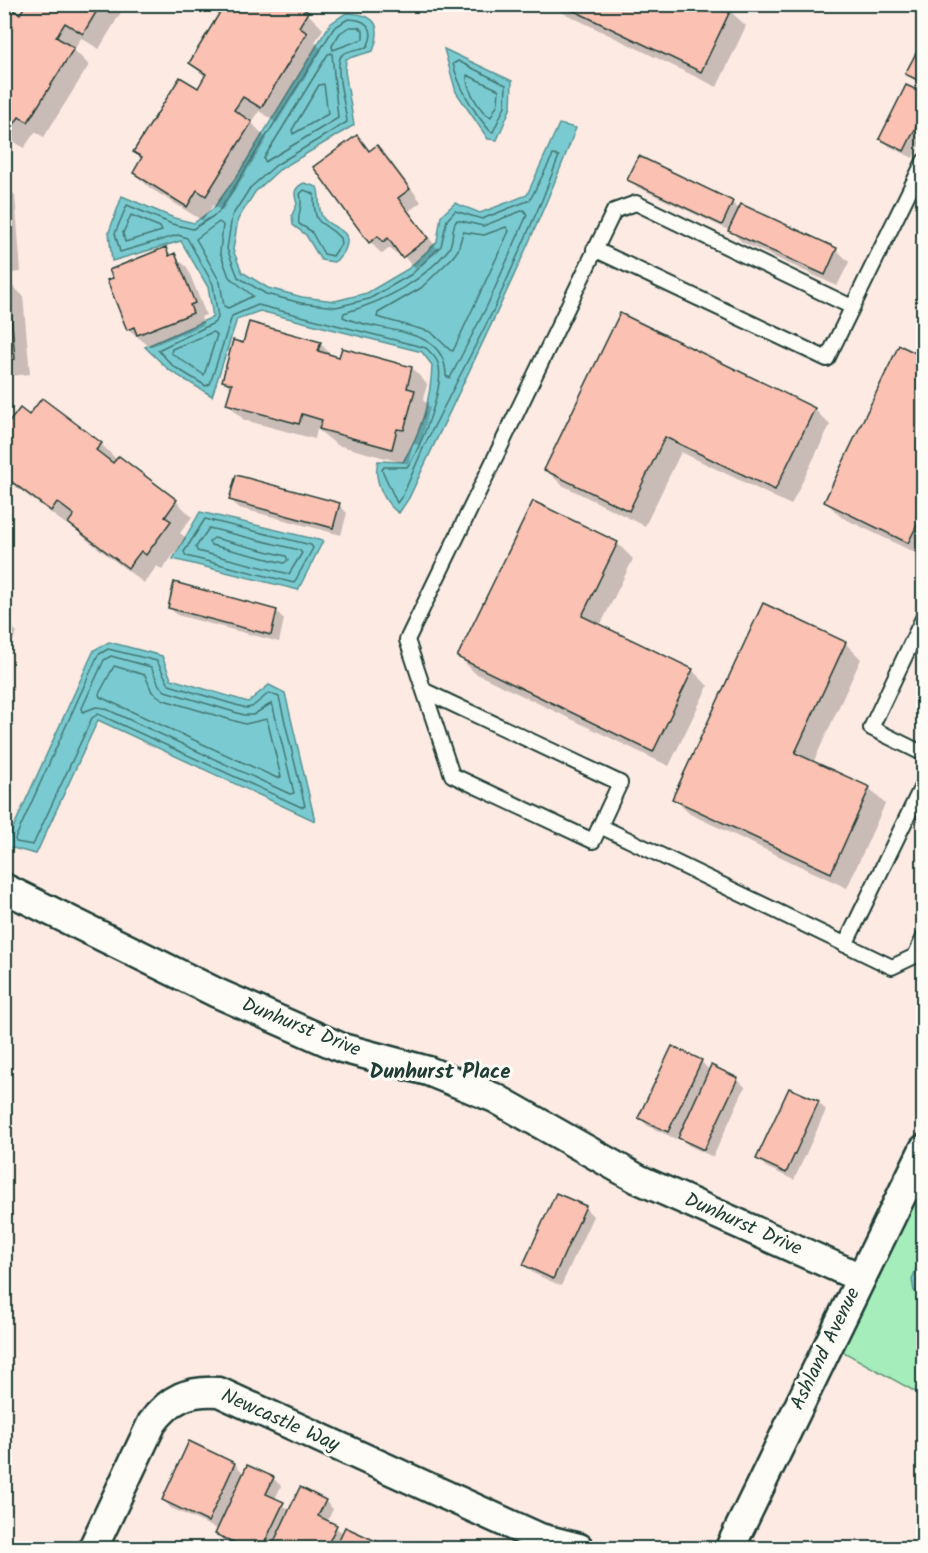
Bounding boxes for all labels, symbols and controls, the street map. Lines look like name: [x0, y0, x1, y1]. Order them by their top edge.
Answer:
street label: Dunhurst Drive: [237, 990, 365, 1066]
district label: Dunhurst Place: [369, 1056, 511, 1089]
street label: Dunhurst Drive: [679, 1185, 807, 1265]
street label: Ashland Avenue: [782, 1282, 870, 1416]
street label: Newcastle Way: [216, 1381, 345, 1462]

